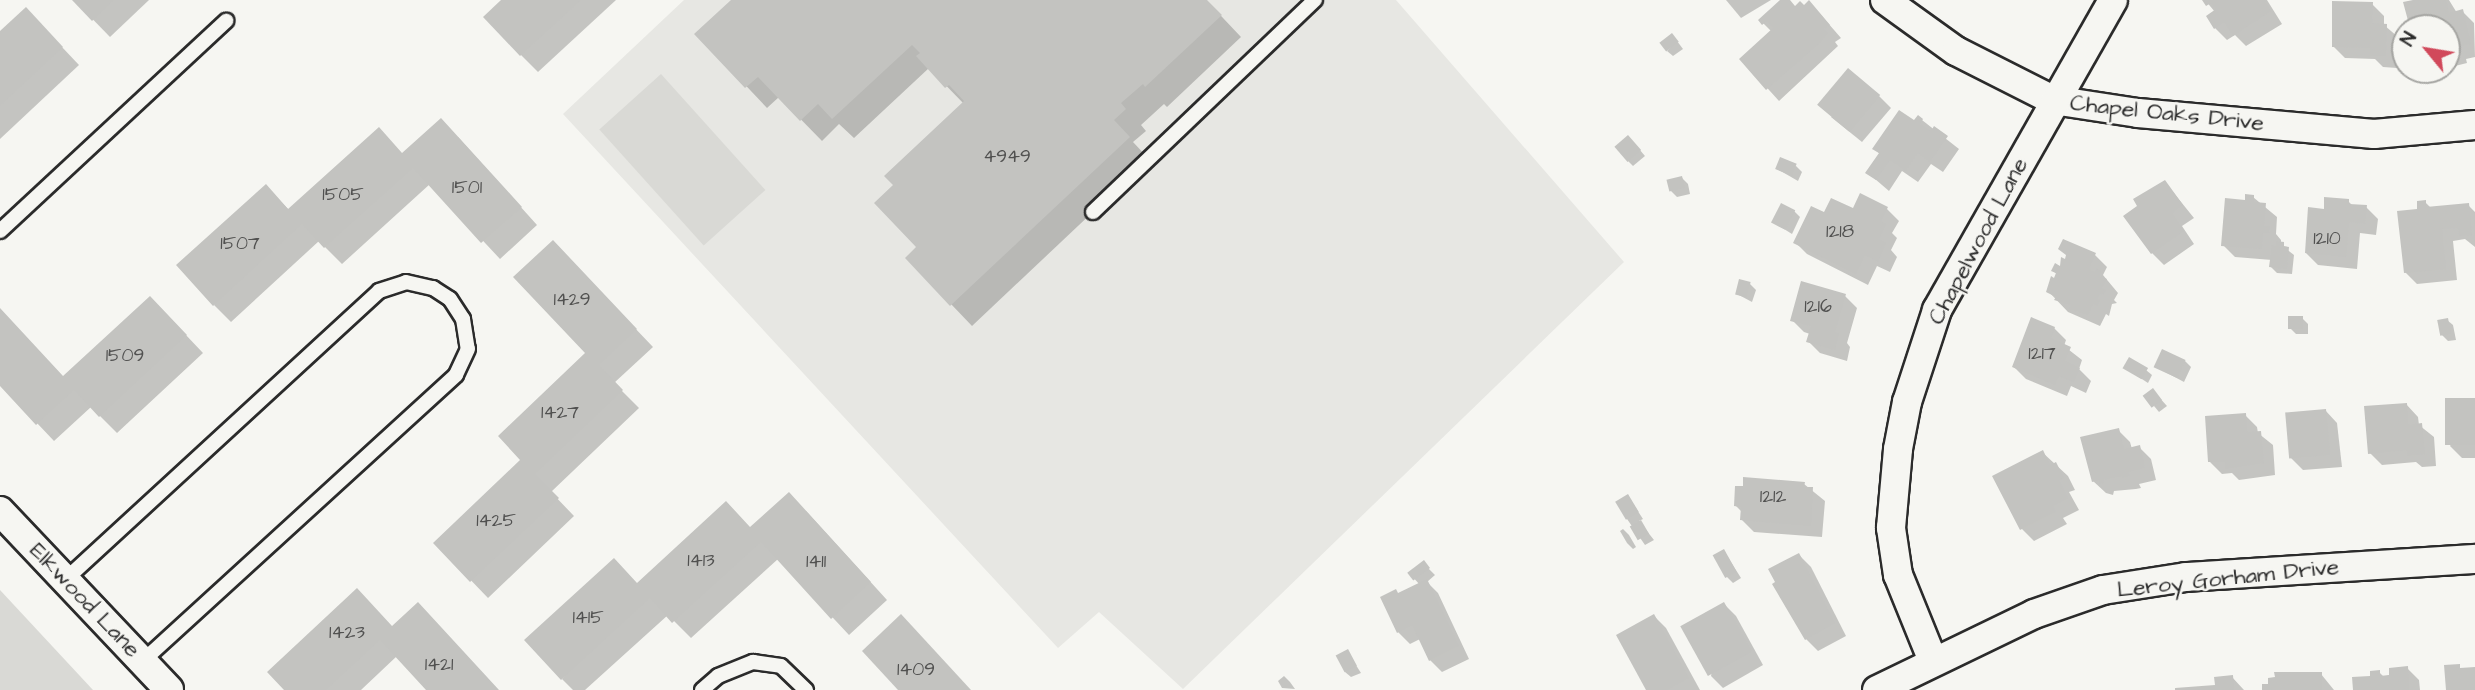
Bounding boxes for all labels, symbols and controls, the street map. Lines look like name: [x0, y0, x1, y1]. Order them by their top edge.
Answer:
north arrow: [2391, 14, 2461, 84]
text: N: [2394, 27, 2424, 51]
street label: Chapel Oaks Drive: [2069, 89, 2265, 137]
house number: 4949: [983, 146, 1031, 168]
street label: Chapelwood Lane: [1922, 153, 2034, 329]
house number: 1501: [452, 177, 482, 199]
house number: 1505: [322, 184, 364, 206]
house number: 1218: [1826, 221, 1854, 243]
house number: 1210: [2313, 228, 2341, 250]
house number: 1507: [220, 233, 260, 255]
house number: 1429: [553, 289, 591, 311]
house number: 1216: [1804, 296, 1832, 318]
house number: 1217: [2028, 343, 2056, 365]
house number: 1509: [106, 345, 144, 367]
house number: 1427: [541, 402, 579, 424]
house number: 1212: [1760, 486, 1786, 508]
house number: 1425: [476, 510, 516, 532]
street label: Elkwood Lane: [24, 537, 146, 663]
house number: 1413: [687, 550, 715, 572]
house number: 1411: [806, 551, 826, 573]
street label: Leroy Gorham Drive: [2116, 553, 2340, 603]
house number: 1415: [572, 607, 604, 629]
house number: 1423: [329, 622, 365, 644]
house number: 1421: [425, 654, 453, 676]
house number: 1409: [897, 659, 935, 681]

